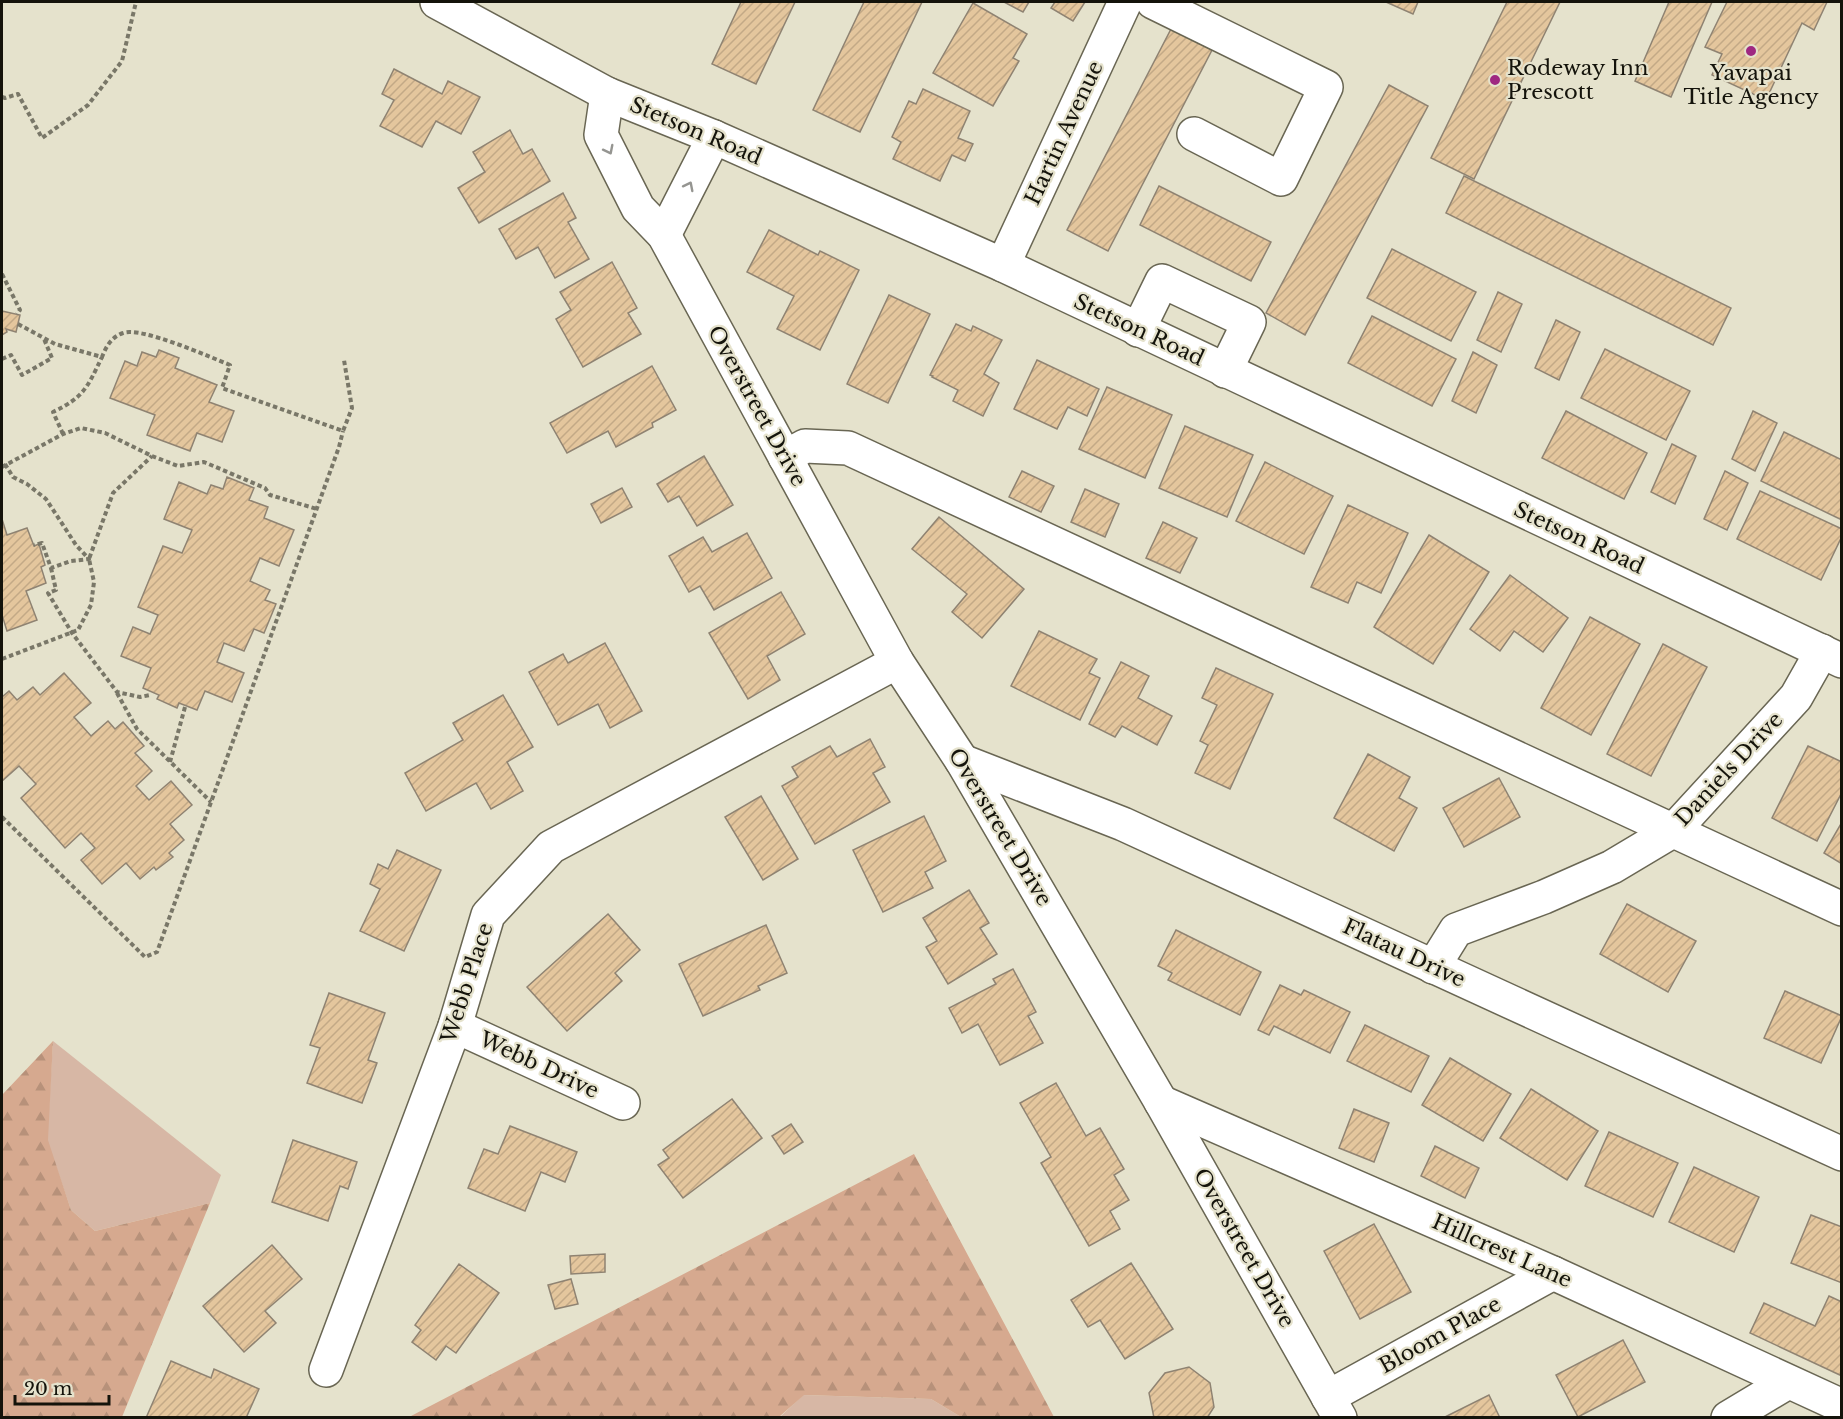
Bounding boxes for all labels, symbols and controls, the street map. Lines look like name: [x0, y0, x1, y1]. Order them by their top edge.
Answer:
marker: Yavapai Title Agency: [1744, 44, 1758, 58]
place label: Rodeway Inn Prescott: [1507, 55, 1648, 105]
street label: Hartin Avenue: [1019, 57, 1109, 209]
place label: Yavapai Title Agency: [1683, 60, 1819, 110]
marker: Rodeway Inn Prescott: [1488, 73, 1502, 87]
street label: Stetson Road: [626, 91, 766, 171]
one-way arrow: [602, 144, 614, 155]
one-way arrow: [682, 181, 693, 192]
street label: Stetson Road: [1070, 288, 1208, 372]
street label: Overstreet Drive: [702, 321, 812, 491]
street label: Stetson Road: [1510, 496, 1648, 580]
street label: Daniels Drive: [1670, 707, 1788, 831]
street label: Overstreet Drive: [943, 743, 1057, 911]
street label: Flatau Drive: [1339, 913, 1469, 993]
street label: Webb Place: [435, 920, 499, 1047]
street label: Webb Drive: [474, 1026, 603, 1104]
street label: Overstreet Drive: [1188, 1164, 1300, 1332]
street label: Hillcrest Lane: [1428, 1209, 1576, 1293]
street label: Bloom Place: [1375, 1291, 1505, 1379]
scale bar: [15, 1368, 110, 1406]
text: 20 m: [24, 1378, 72, 1400]

